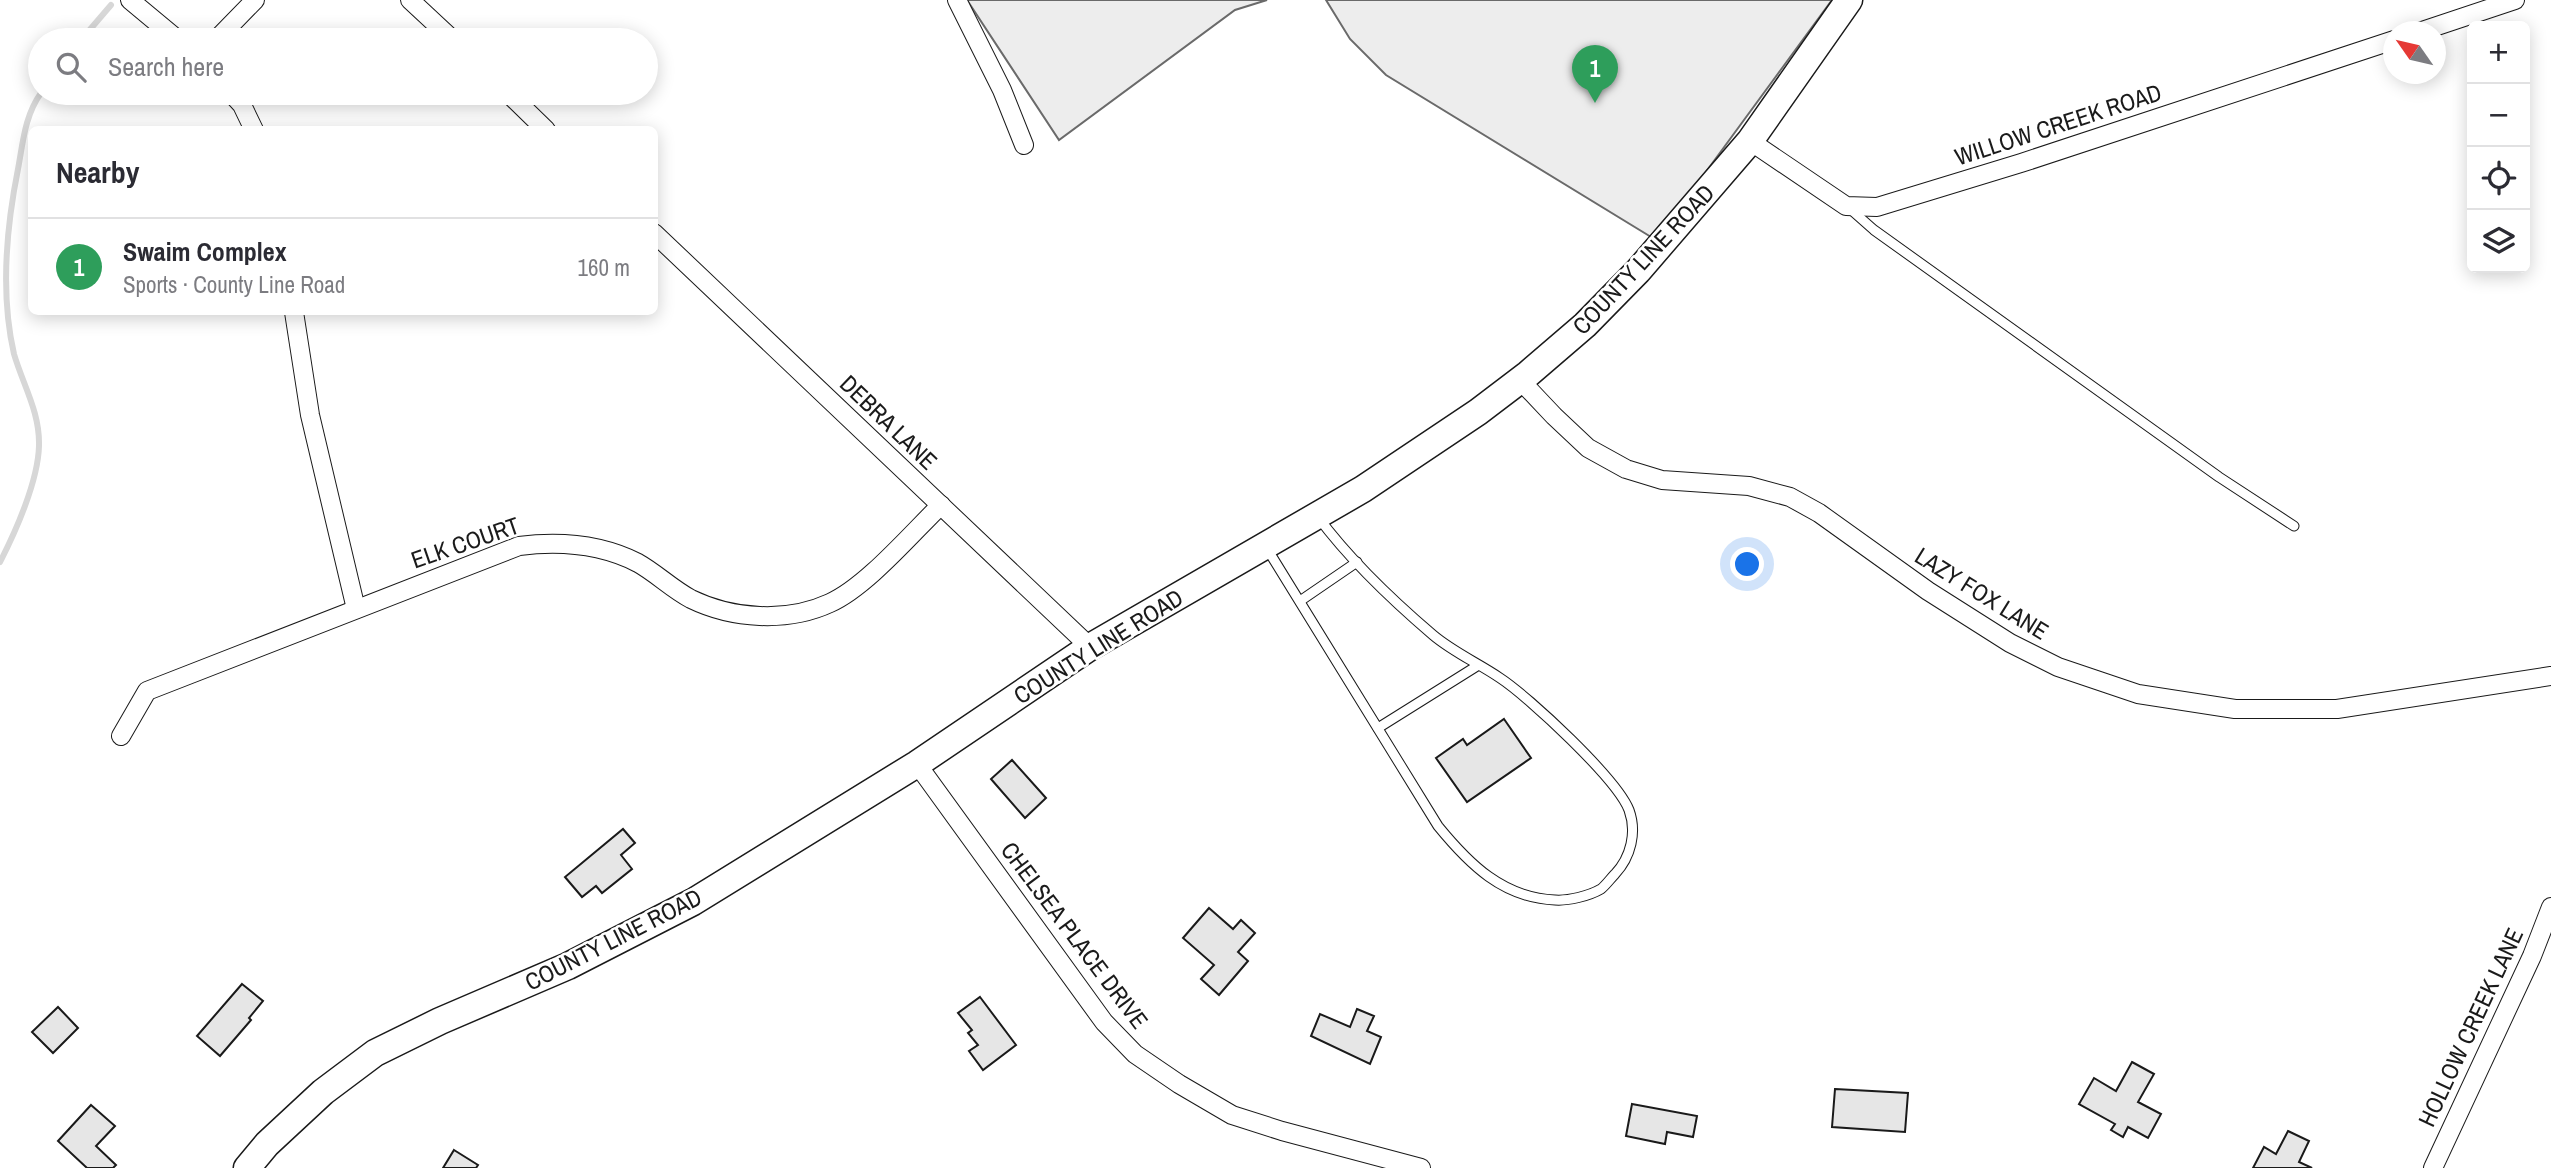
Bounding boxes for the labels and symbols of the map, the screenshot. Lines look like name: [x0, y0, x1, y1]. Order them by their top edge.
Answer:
north arrow: [2383, 21, 2446, 84]
pin: 1: [1572, 45, 1618, 103]
street label: WILLOW CREEK ROAD: [1951, 75, 2165, 173]
street label: COUNTY LINE ROAD: [1565, 177, 1721, 341]
street label: DEBRA LANE: [833, 368, 945, 476]
street label: ELK COURT: [407, 509, 523, 575]
street label: LAZY FOX LANE: [1909, 539, 2055, 647]
your location: [1730, 547, 1764, 581]
street label: COUNTY LINE ROAD: [1007, 581, 1189, 711]
street label: CHELSEA PLACE DRIVE: [994, 835, 1156, 1035]
street label: COUNTY LINE ROAD: [519, 881, 707, 997]
street label: HOLLOW CREEK LANE: [2410, 923, 2530, 1131]

